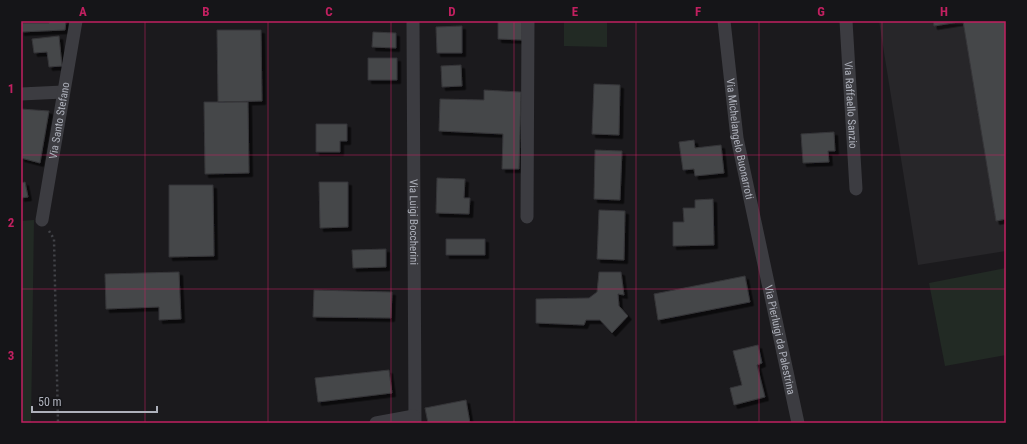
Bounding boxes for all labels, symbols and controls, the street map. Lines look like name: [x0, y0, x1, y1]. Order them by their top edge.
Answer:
text: A: [79, 4, 87, 19]
text: B: [202, 4, 210, 19]
text: C: [325, 4, 333, 19]
text: D: [448, 4, 456, 19]
text: E: [572, 4, 579, 19]
text: F: [695, 4, 701, 19]
text: G: [817, 4, 825, 19]
text: H: [940, 4, 948, 19]
street label: Via Raffaello Sanzio: [842, 61, 860, 149]
street label: Via Michelangelo Buonarroti: [724, 78, 756, 201]
text: 1: [8, 81, 14, 96]
street label: Via Santo Stefano: [46, 81, 72, 160]
street label: Via Luigi Boccherini: [407, 179, 421, 265]
text: 2: [8, 215, 15, 230]
street label: Via Pierluigi da Palestrina: [762, 284, 798, 396]
text: 3: [8, 348, 14, 363]
scale bar: [32, 388, 157, 414]
text: 50 m: [38, 395, 62, 409]

